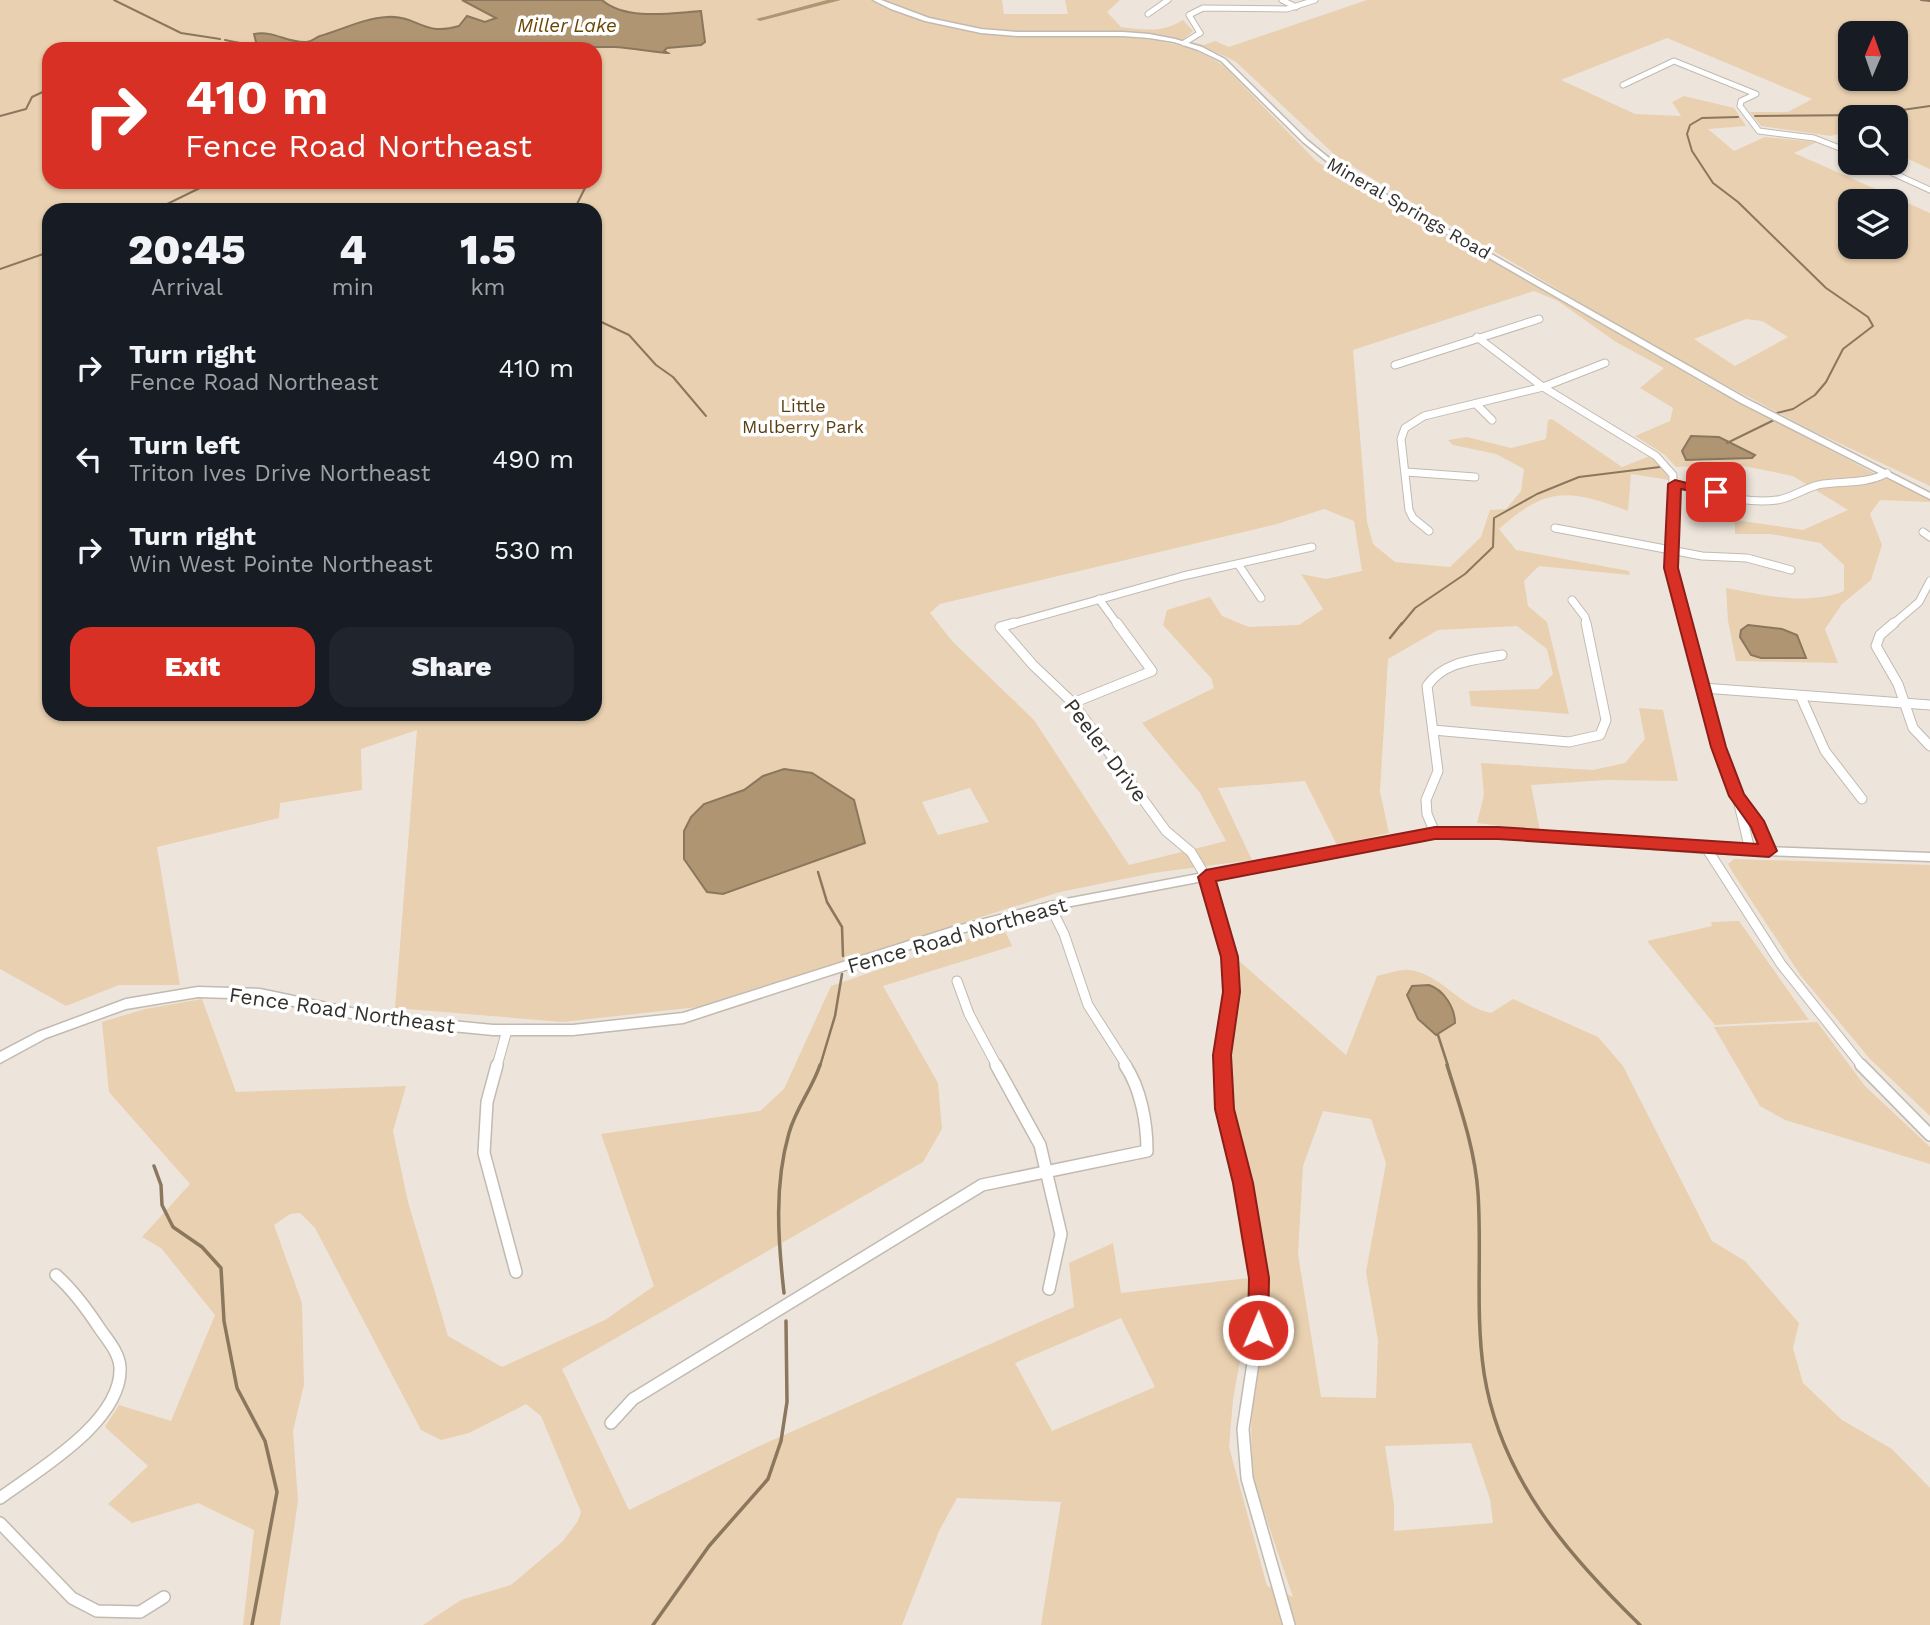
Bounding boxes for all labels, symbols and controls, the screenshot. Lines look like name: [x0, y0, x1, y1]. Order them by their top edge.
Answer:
water label: Miller Lake: [517, 14, 617, 37]
north arrow: [1838, 21, 1908, 91]
map controls: [1838, 21, 1908, 259]
text: 410 m: [185, 68, 328, 126]
icon: right: [70, 70, 161, 161]
button: search: [1838, 105, 1908, 175]
text: Fence Road Northeast: [185, 127, 532, 165]
street label: Mineral Springs Road: [1324, 153, 1494, 263]
button: layers: [1838, 189, 1908, 259]
text: 20:45: [128, 225, 246, 274]
text: 4: [339, 225, 367, 274]
text: 1.5: [460, 225, 516, 274]
text: Arrival: [151, 274, 223, 301]
text: min: [332, 274, 374, 301]
text: km: [471, 274, 505, 301]
text: Turn right: [129, 339, 256, 369]
icon: right: [70, 349, 108, 387]
text: 410 m: [499, 353, 574, 383]
text: Fence Road Northeast: [129, 369, 378, 396]
park label: Little Mulberry Park: [742, 395, 864, 437]
text: Turn left: [129, 430, 240, 460]
icon: left: [70, 440, 108, 478]
text: 490 m: [492, 444, 574, 474]
text: Triton Ives Drive Northeast: [129, 460, 430, 487]
pin: [1686, 462, 1746, 522]
icon: arrive: [1697, 473, 1735, 511]
text: Turn right: [129, 521, 256, 551]
icon: right: [70, 531, 108, 569]
text: 530 m: [494, 535, 574, 565]
text: Win West Pointe Northeast: [129, 551, 433, 578]
button: Exit: [70, 627, 315, 707]
button: Share: [329, 627, 574, 707]
street label: Peeler Drive: [1059, 693, 1153, 807]
street label: Fence Road Northeast: [844, 892, 1070, 978]
street label: Fence Road Northeast: [228, 982, 457, 1038]
position arrow: [1221, 1293, 1295, 1367]

